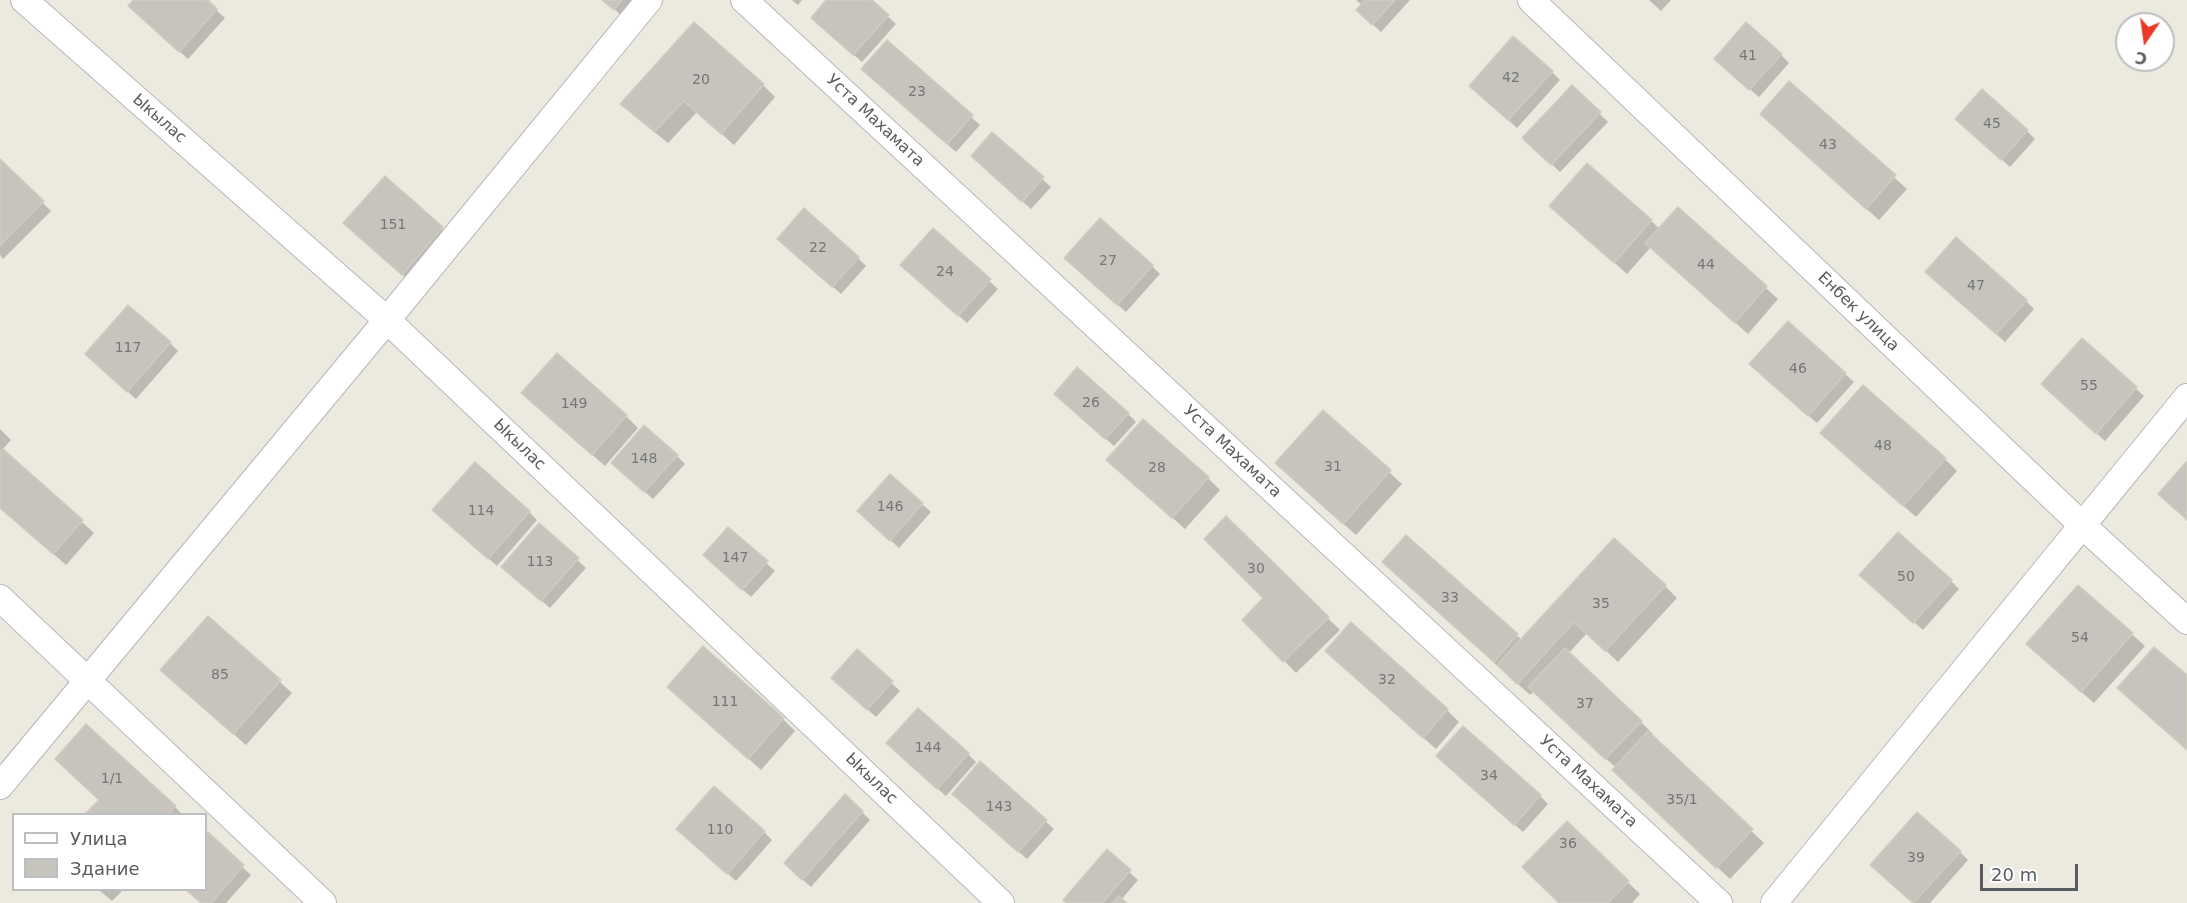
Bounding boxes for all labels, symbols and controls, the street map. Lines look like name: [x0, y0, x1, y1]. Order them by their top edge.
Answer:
north arrow: [2115, 12, 2175, 72]
text: С: [2133, 47, 2149, 69]
house number: 41: [1739, 48, 1757, 64]
house number: 42: [1502, 70, 1520, 86]
street label: Уста Махамата: [822, 71, 928, 171]
house number: 20: [692, 72, 710, 88]
house number: 23: [908, 84, 926, 100]
street label: Ыкылас: [128, 90, 190, 148]
house number: 45: [1983, 116, 2001, 132]
house number: 43: [1819, 137, 1837, 153]
house number: 151: [380, 217, 406, 233]
house number: 22: [809, 240, 827, 256]
house number: 27: [1099, 253, 1117, 269]
house number: 44: [1697, 257, 1715, 273]
house number: 24: [936, 264, 954, 280]
street label: Енбек улица: [1813, 268, 1903, 356]
house number: 47: [1967, 278, 1985, 294]
house number: 117: [115, 340, 141, 356]
house number: 46: [1789, 361, 1807, 377]
house number: 55: [2080, 378, 2098, 394]
house number: 26: [1082, 395, 1100, 411]
house number: 149: [561, 396, 587, 412]
street label: Уста Махамата: [1179, 402, 1285, 502]
street label: Ыкылас: [489, 415, 549, 475]
house number: 48: [1874, 438, 1892, 454]
house number: 148: [631, 451, 657, 467]
house number: 31: [1324, 459, 1342, 475]
house number: 28: [1148, 460, 1166, 476]
house number: 146: [877, 499, 903, 515]
house number: 114: [468, 503, 494, 519]
house number: 147: [722, 550, 748, 566]
house number: 113: [527, 554, 553, 570]
house number: 30: [1247, 561, 1265, 577]
house number: 50: [1897, 569, 1915, 585]
house number: 33: [1441, 590, 1459, 606]
house number: 35: [1592, 596, 1610, 612]
house number: 54: [2071, 630, 2089, 646]
house number: 85: [211, 667, 229, 683]
house number: 32: [1378, 672, 1396, 688]
house number: 111: [712, 694, 738, 710]
house number: 37: [1576, 696, 1594, 712]
street label: Уста Махамата: [1535, 732, 1641, 832]
house number: 144: [915, 740, 941, 756]
street label: Ыкылас: [841, 749, 901, 809]
house number: 34: [1480, 768, 1498, 784]
house number: 1/1: [101, 771, 123, 787]
house number: 35/1: [1666, 792, 1698, 808]
house number: 143: [986, 799, 1012, 815]
legend: [12, 813, 207, 891]
house number: 110: [707, 822, 733, 838]
text: Улица: [70, 828, 127, 849]
house number: 36: [1559, 836, 1577, 852]
house number: 39: [1907, 850, 1925, 866]
scale bar: [1983, 852, 2080, 890]
text: Здание: [70, 858, 140, 879]
text: 20 m: [1991, 864, 2037, 885]

